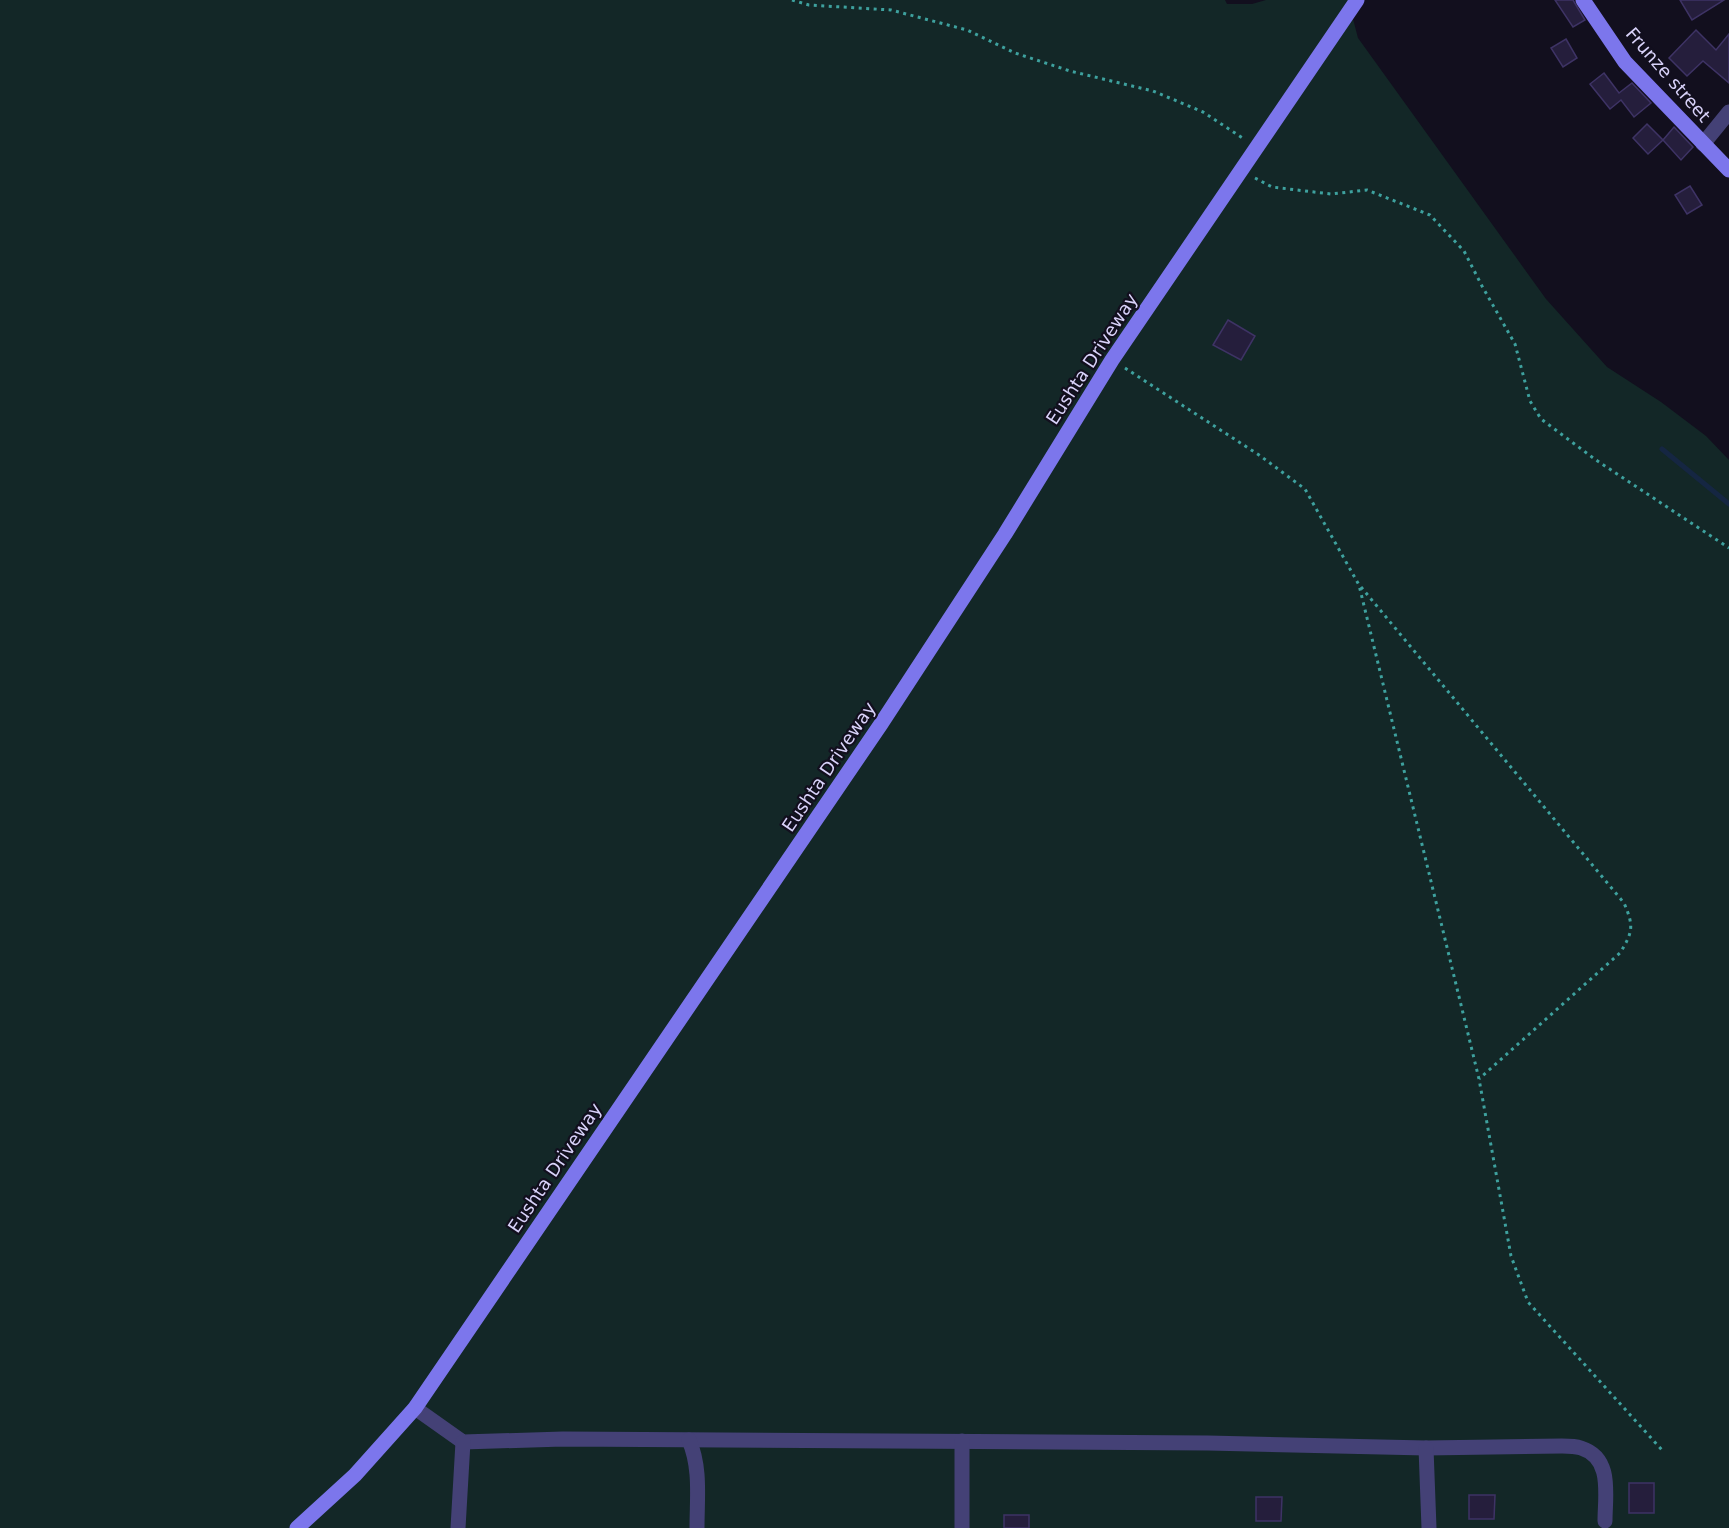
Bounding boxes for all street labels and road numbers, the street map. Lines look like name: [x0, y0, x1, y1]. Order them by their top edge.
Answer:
street label: Frunze street: [1622, 23, 1715, 126]
street label: Eushta Driveway: [1041, 289, 1142, 428]
street label: Eushta Driveway: [777, 698, 880, 836]
street label: Eushta Driveway: [503, 1099, 606, 1237]

